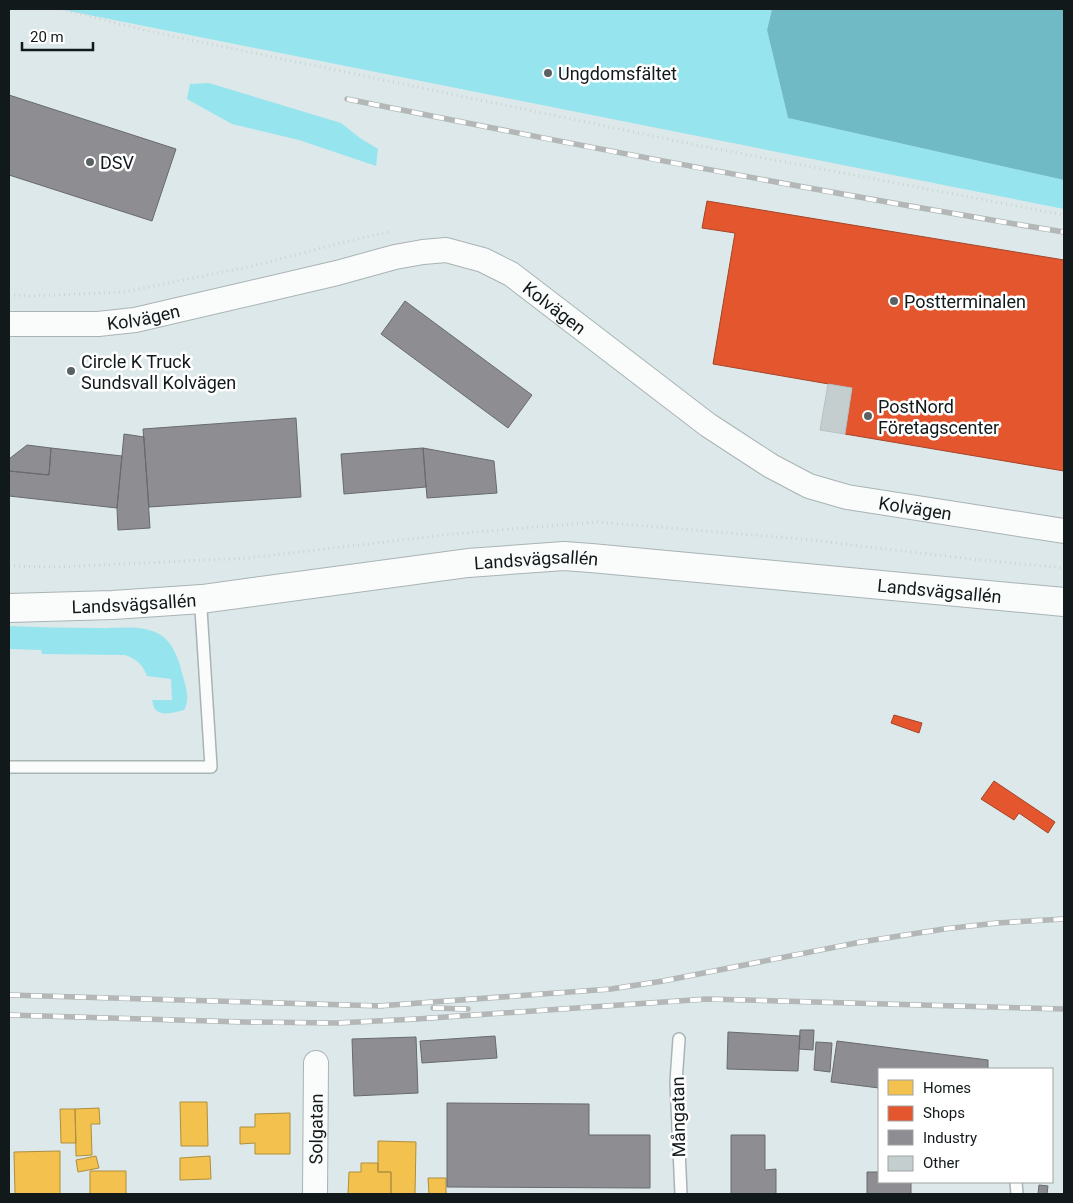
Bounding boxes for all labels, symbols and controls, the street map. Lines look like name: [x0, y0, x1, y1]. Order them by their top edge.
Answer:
scale bar: [22, 20, 94, 52]
text: 20 m: [30, 28, 64, 46]
place label: Ungdomsfältet: [558, 63, 677, 84]
marker: Ungdomsfältet: [542, 67, 554, 79]
place label: DSV: [100, 152, 135, 173]
marker: DSV: [84, 156, 96, 168]
street label: Kolvägen: [519, 277, 590, 338]
place label: Postterminalen: [904, 291, 1026, 312]
marker: Postterminalen: [888, 295, 900, 307]
street label: Kolvägen: [106, 299, 182, 333]
place label: Circle K Truck Sundsvall Kolvägen: [81, 351, 236, 393]
marker: Circle K Truck Sundsvall Kolvägen: [65, 365, 77, 377]
place label: PostNord Företagscenter: [878, 396, 999, 438]
marker: PostNord Företagscenter: [862, 410, 874, 422]
street label: Kolvägen: [877, 492, 953, 524]
street label: Landsvägsallén: [473, 545, 599, 573]
street label: Landsvägsallén: [876, 574, 1003, 607]
street label: Landsvägsallén: [71, 589, 197, 617]
legend: [878, 1068, 1053, 1183]
street label: Mångatan: [667, 1076, 689, 1158]
text: Homes: [923, 1079, 971, 1097]
street label: Solgatan: [305, 1093, 326, 1165]
text: Shops: [923, 1104, 965, 1122]
text: Industry: [923, 1129, 977, 1147]
text: Other: [923, 1154, 960, 1172]

